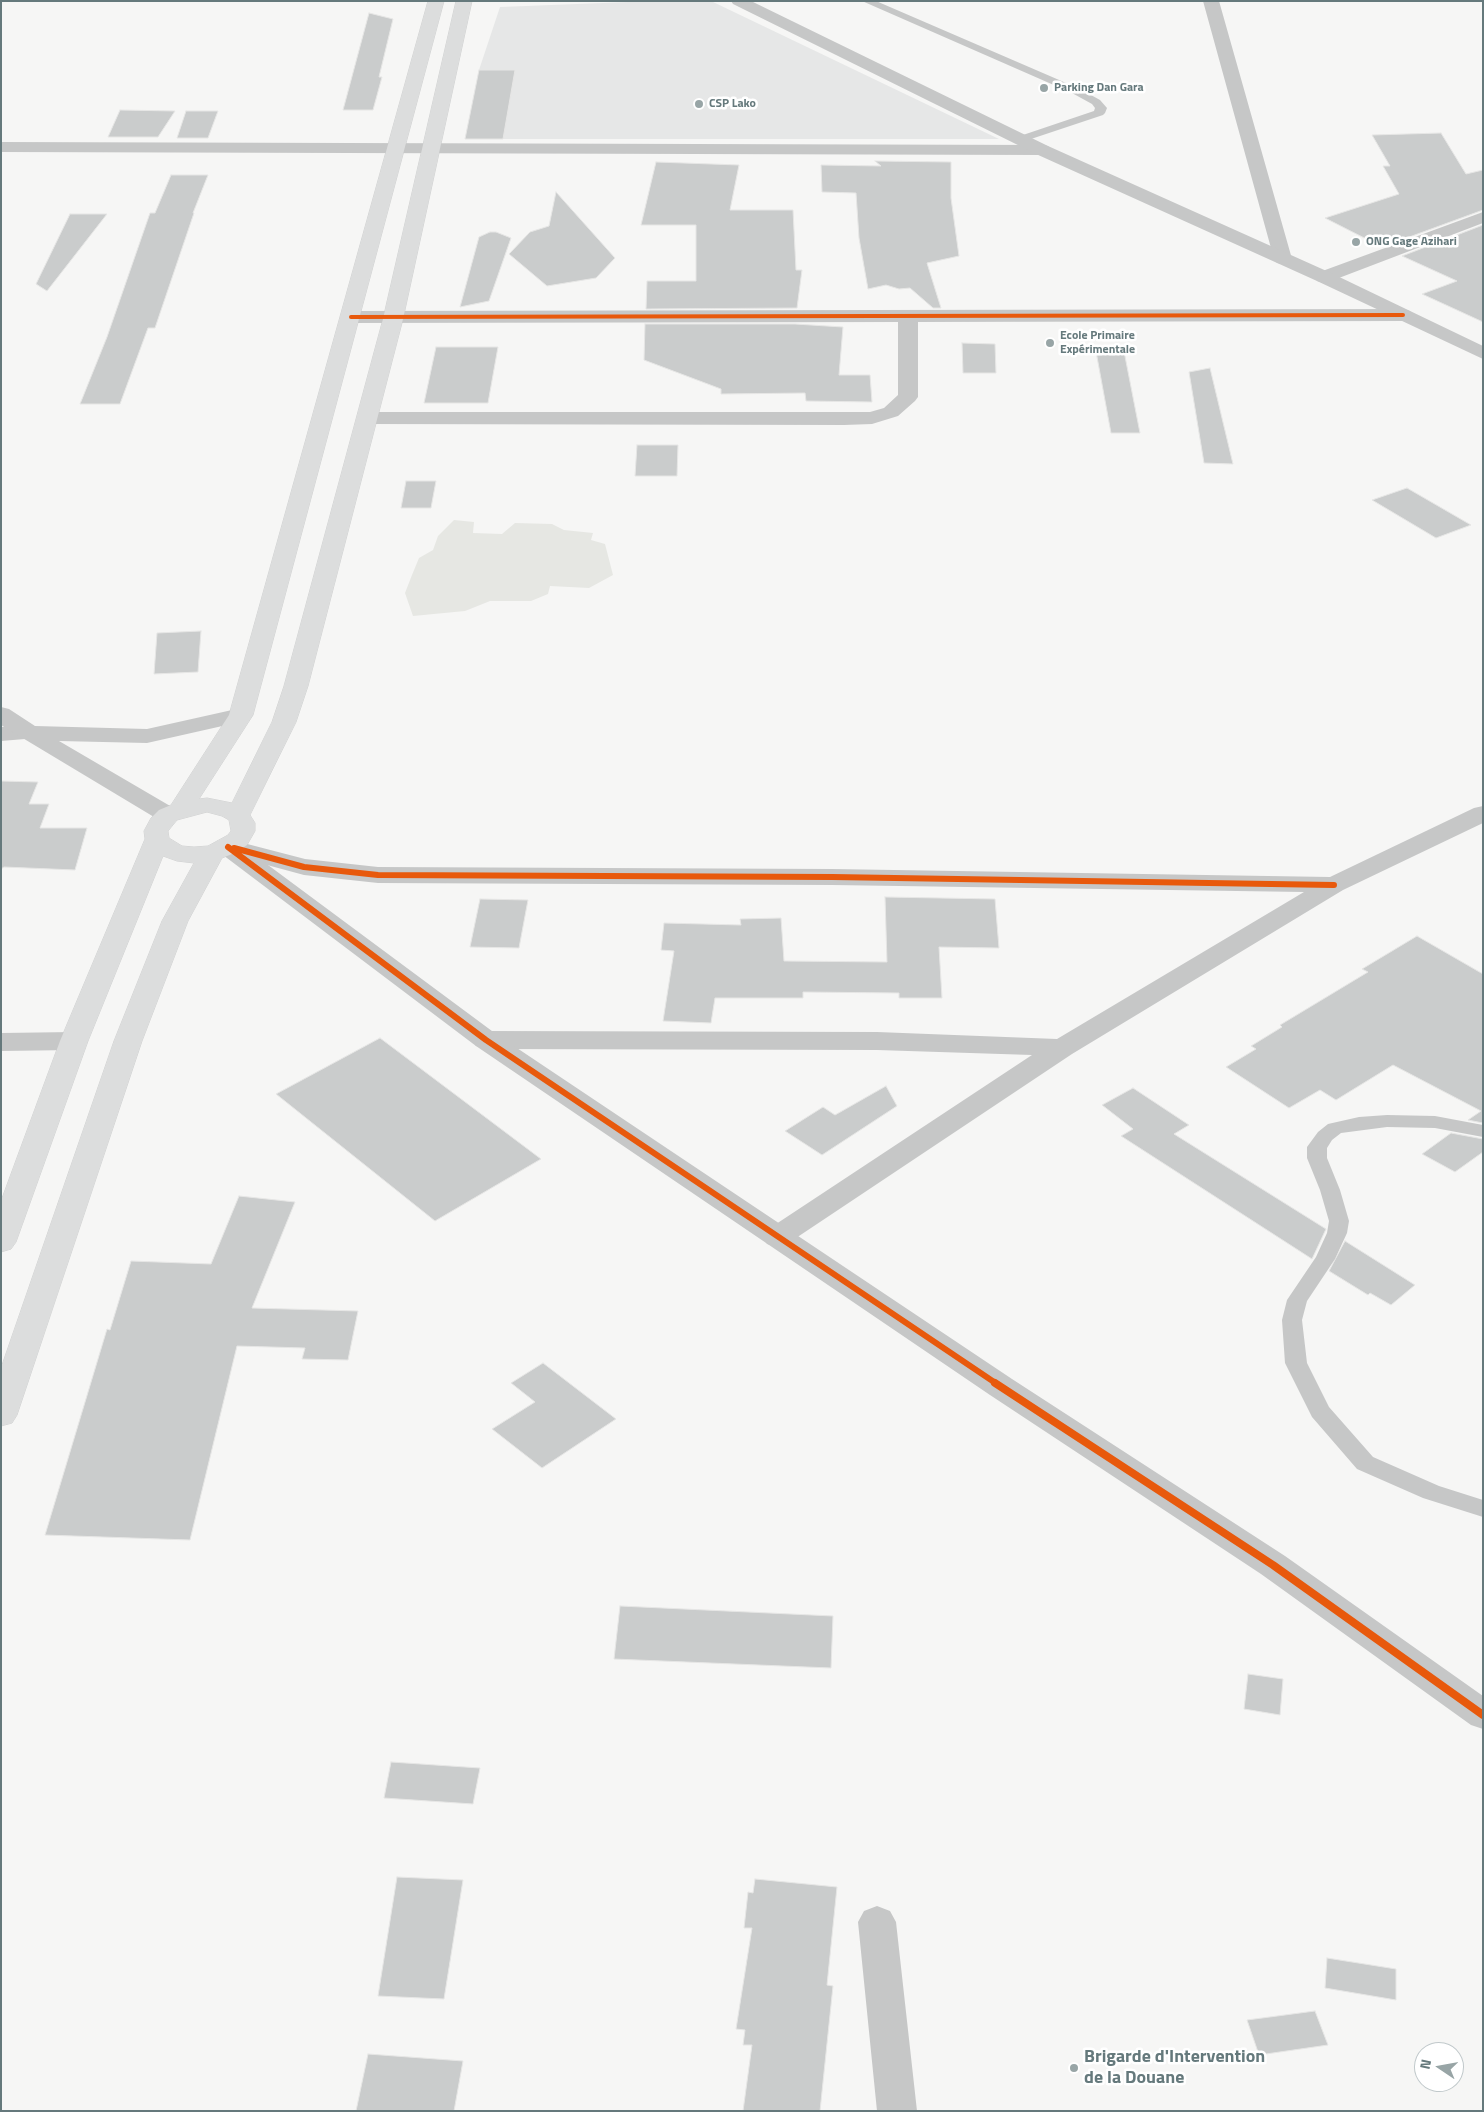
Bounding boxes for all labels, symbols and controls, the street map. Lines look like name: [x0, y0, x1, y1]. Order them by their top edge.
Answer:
place label: Parking Dan Gara: [1054, 81, 1144, 95]
marker: Parking Dan Gara: [1038, 82, 1050, 94]
place label: CSP Lako: [709, 97, 756, 111]
marker: CSP Lako: [693, 98, 705, 110]
place label: ONG Gage Azihari: [1366, 235, 1457, 249]
marker: ONG Gage Azihari: [1350, 236, 1362, 248]
place label: Ecole Primaire Expérimentale: [1060, 329, 1135, 357]
marker: Ecole Primaire Expérimentale: [1044, 337, 1056, 349]
north arrow: [1414, 2042, 1464, 2092]
place label: Brigarde d'Intervention de la Douane: [1084, 2047, 1265, 2090]
text: N: [1414, 2057, 1436, 2071]
marker: Brigarde d'Intervention de la Douane: [1068, 2062, 1080, 2074]

